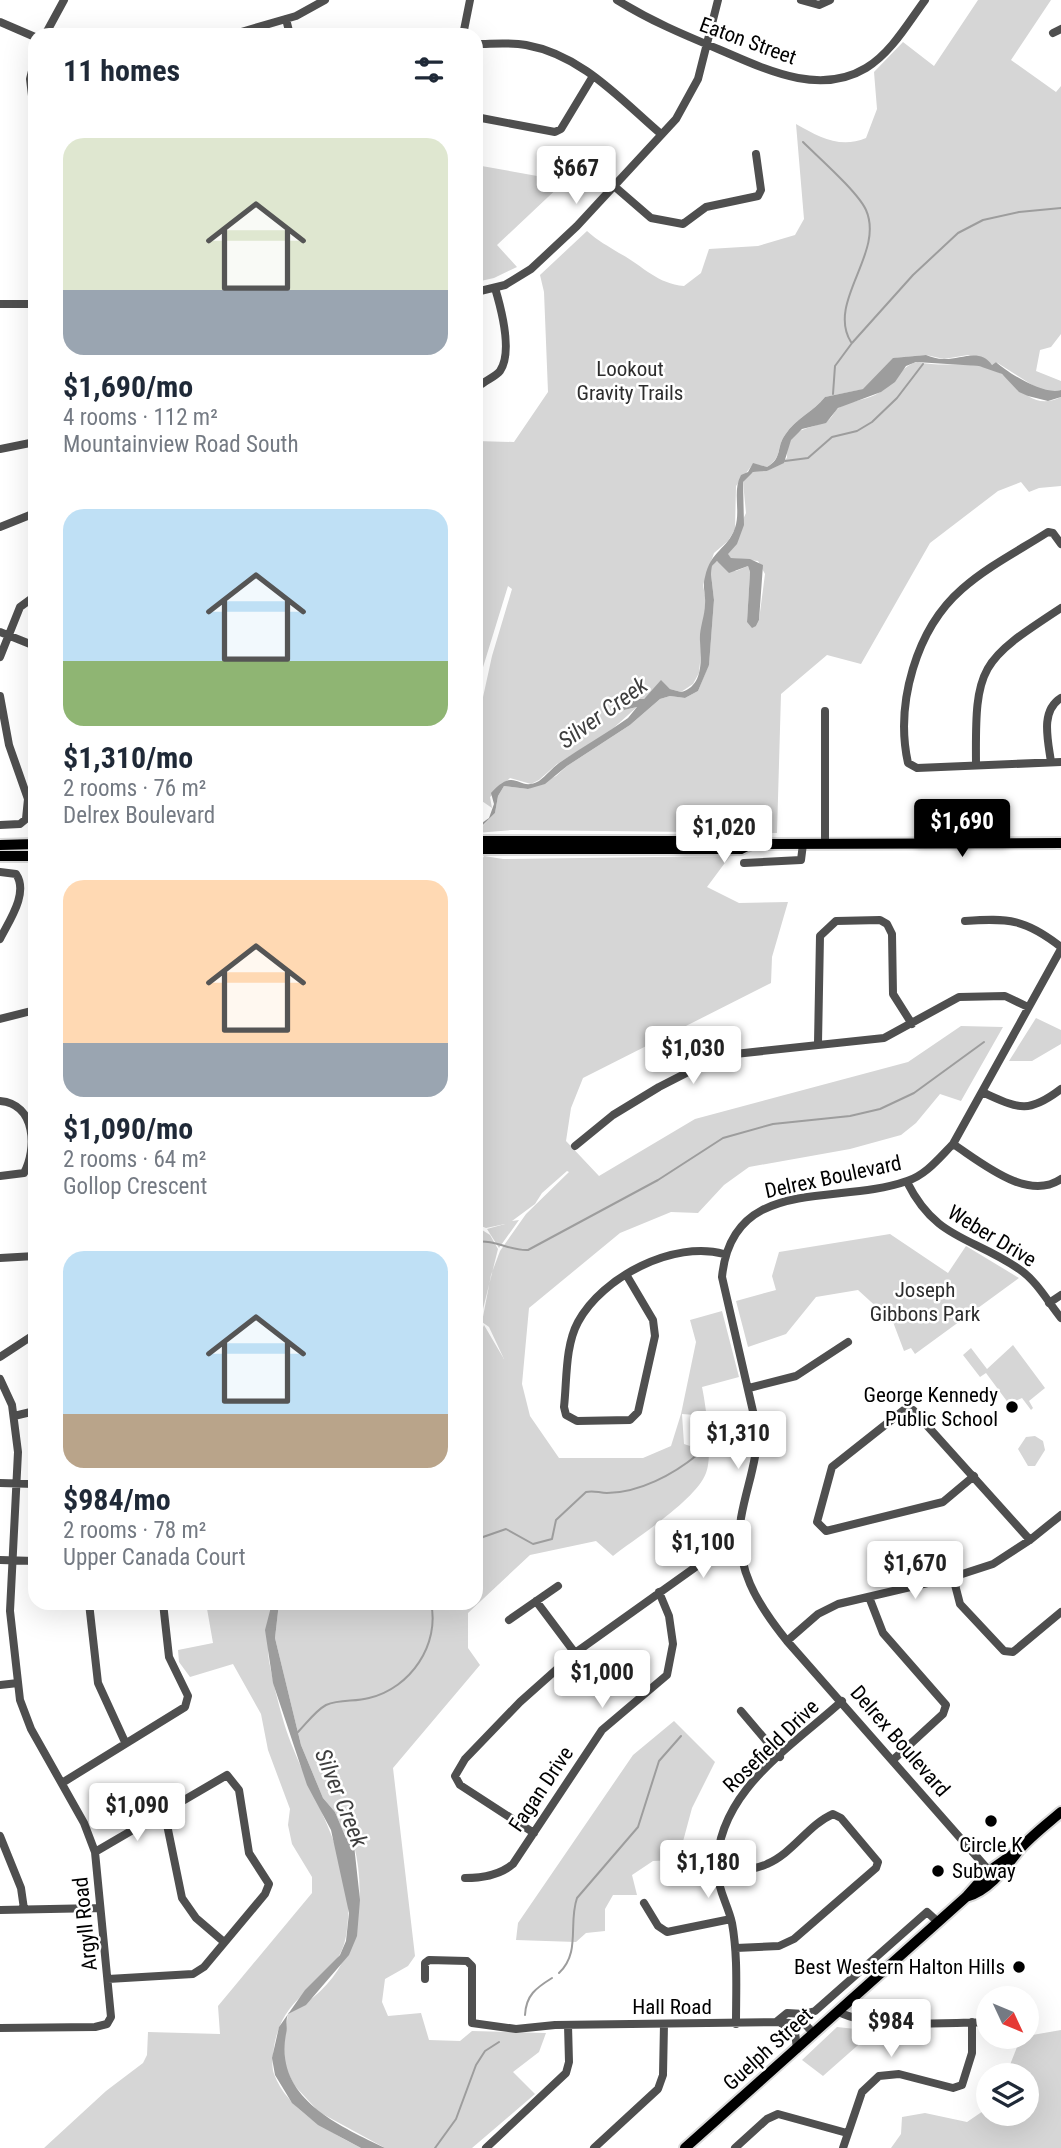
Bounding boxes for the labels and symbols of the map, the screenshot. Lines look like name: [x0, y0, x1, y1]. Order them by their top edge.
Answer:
street label: Eaton Street: [696, 12, 800, 70]
pin: $667: [535, 146, 617, 206]
park label: Lookout Gravity Trails: [577, 357, 683, 405]
water label: Silver Creek: [553, 671, 654, 754]
pin: $1,690: [905, 800, 1019, 859]
pin: $1,020: [667, 806, 781, 865]
pin: $1,030: [636, 1026, 750, 1086]
street label: Delrex Boulevard: [763, 1151, 903, 1203]
street label: Weber Drive: [943, 1200, 1041, 1272]
park label: Joseph Gibbons Park: [870, 1278, 981, 1326]
place label: George Kennedy Public School: [864, 1383, 998, 1431]
marker: George Kennedy Public School: [1004, 1399, 1020, 1415]
pin: $1,310: [681, 1412, 795, 1471]
pin: $1,100: [646, 1520, 760, 1580]
pin: $1,670: [858, 1542, 972, 1601]
pin: $1,000: [545, 1650, 659, 1710]
street label: Delrex Boulevard: [845, 1681, 955, 1801]
street label: Rosefield Drive: [718, 1694, 824, 1797]
street label: Fagan Drive: [504, 1742, 578, 1836]
water label: Silver Creek: [309, 1745, 373, 1852]
pin: $1,090: [80, 1784, 194, 1843]
marker: Circle K: [983, 1813, 999, 1829]
place label: Circle K: [959, 1833, 1023, 1857]
pin: $1,180: [651, 1840, 765, 1900]
place label: Subway: [952, 1859, 1016, 1883]
marker: Subway: [930, 1863, 946, 1879]
street label: Argyll Road: [68, 1876, 102, 1972]
place label: Best Western Halton Hills: [794, 1955, 1005, 1979]
marker: Best Western Halton Hills: [1011, 1959, 1027, 1975]
north arrow: [976, 1986, 1040, 2049]
street label: Hall Road: [632, 1995, 712, 2019]
pin: $984: [850, 2000, 932, 2059]
street label: Guelph Street: [718, 2003, 818, 2095]

